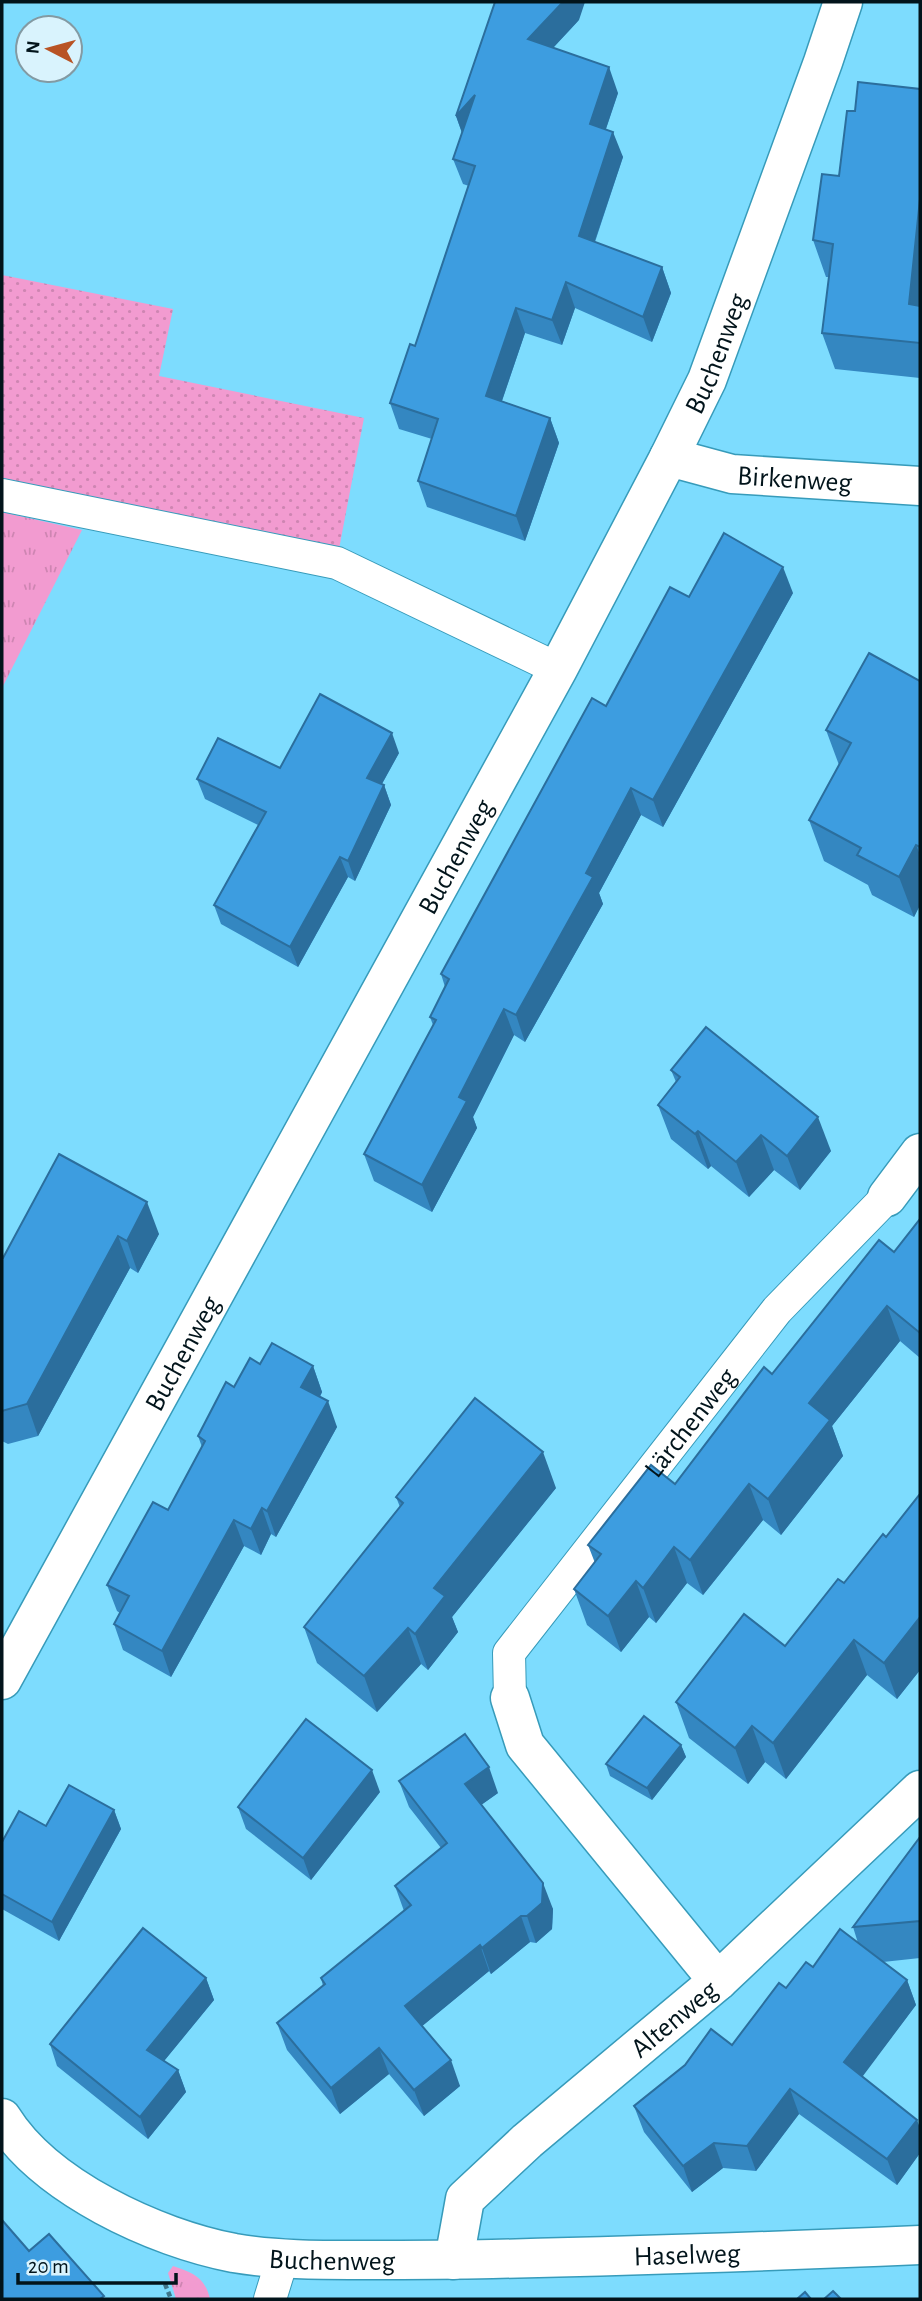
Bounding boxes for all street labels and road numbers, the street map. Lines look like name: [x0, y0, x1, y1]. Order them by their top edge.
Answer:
street label: Buchenweg: [681, 290, 753, 419]
street label: Birkenweg: [736, 462, 853, 498]
street label: Buchenweg: [414, 795, 500, 919]
street label: Buchenweg: [141, 1292, 226, 1416]
street label: Lärchenweg: [640, 1363, 742, 1483]
street label: Altenweg: [626, 1976, 724, 2064]
street label: Haselweg: [633, 2240, 741, 2271]
street label: Buchenweg: [268, 2245, 396, 2276]

